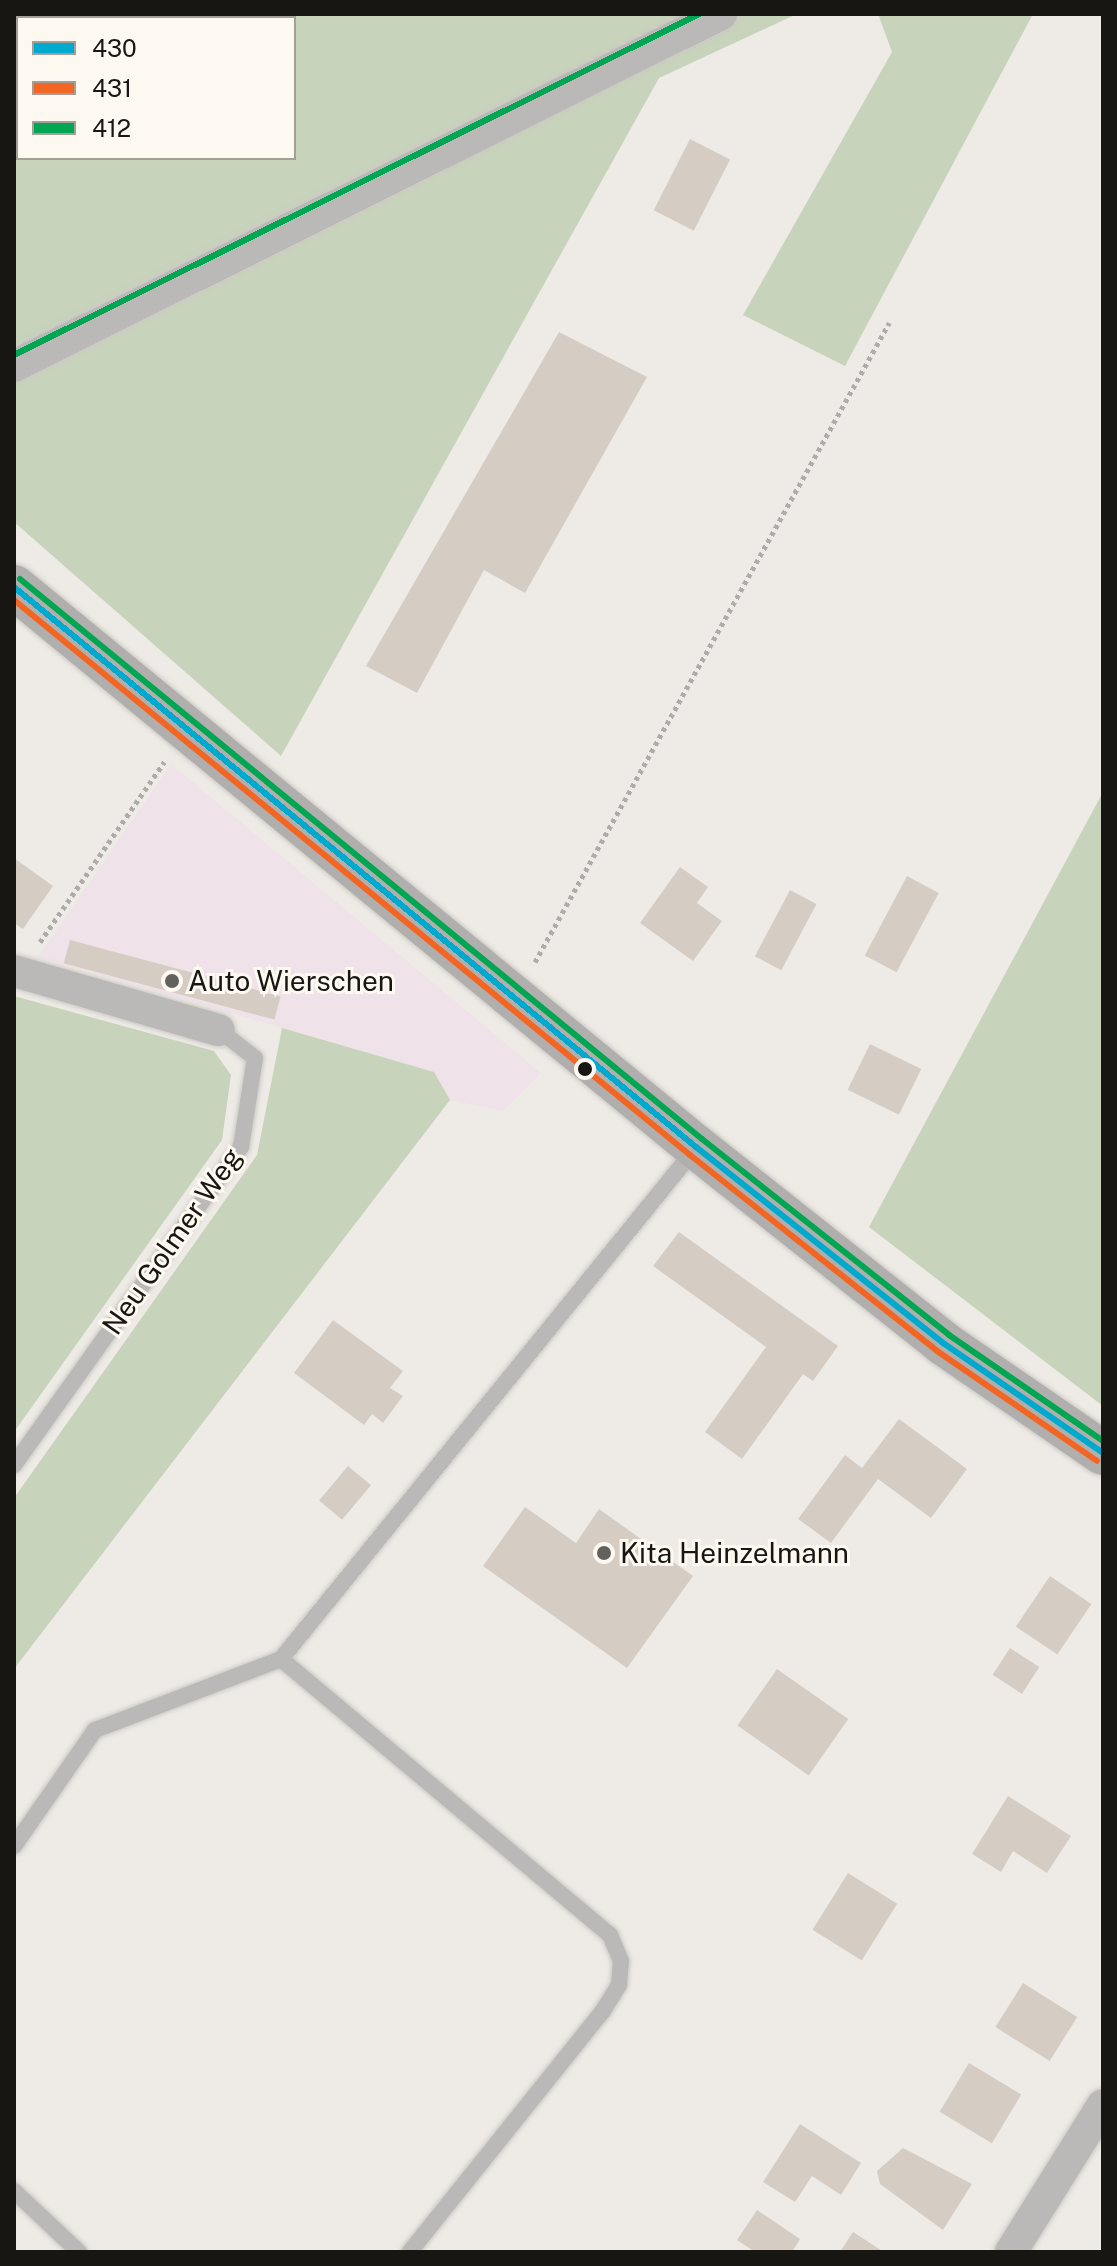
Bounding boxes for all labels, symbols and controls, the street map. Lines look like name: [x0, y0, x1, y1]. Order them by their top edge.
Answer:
legend: [16, 16, 296, 160]
text: 430: [92, 34, 137, 62]
text: 431: [92, 74, 132, 102]
text: 412: [92, 114, 131, 142]
place label: Auto Wierschen: [188, 964, 395, 998]
marker: Auto Wierschen: [163, 972, 181, 990]
unlabelled marker: [577, 1061, 593, 1077]
street label: Neu Golmer Weg: [95, 1141, 249, 1341]
place label: Kita Heinzelmann: [620, 1536, 849, 1570]
marker: Kita Heinzelmann: [595, 1544, 613, 1562]

